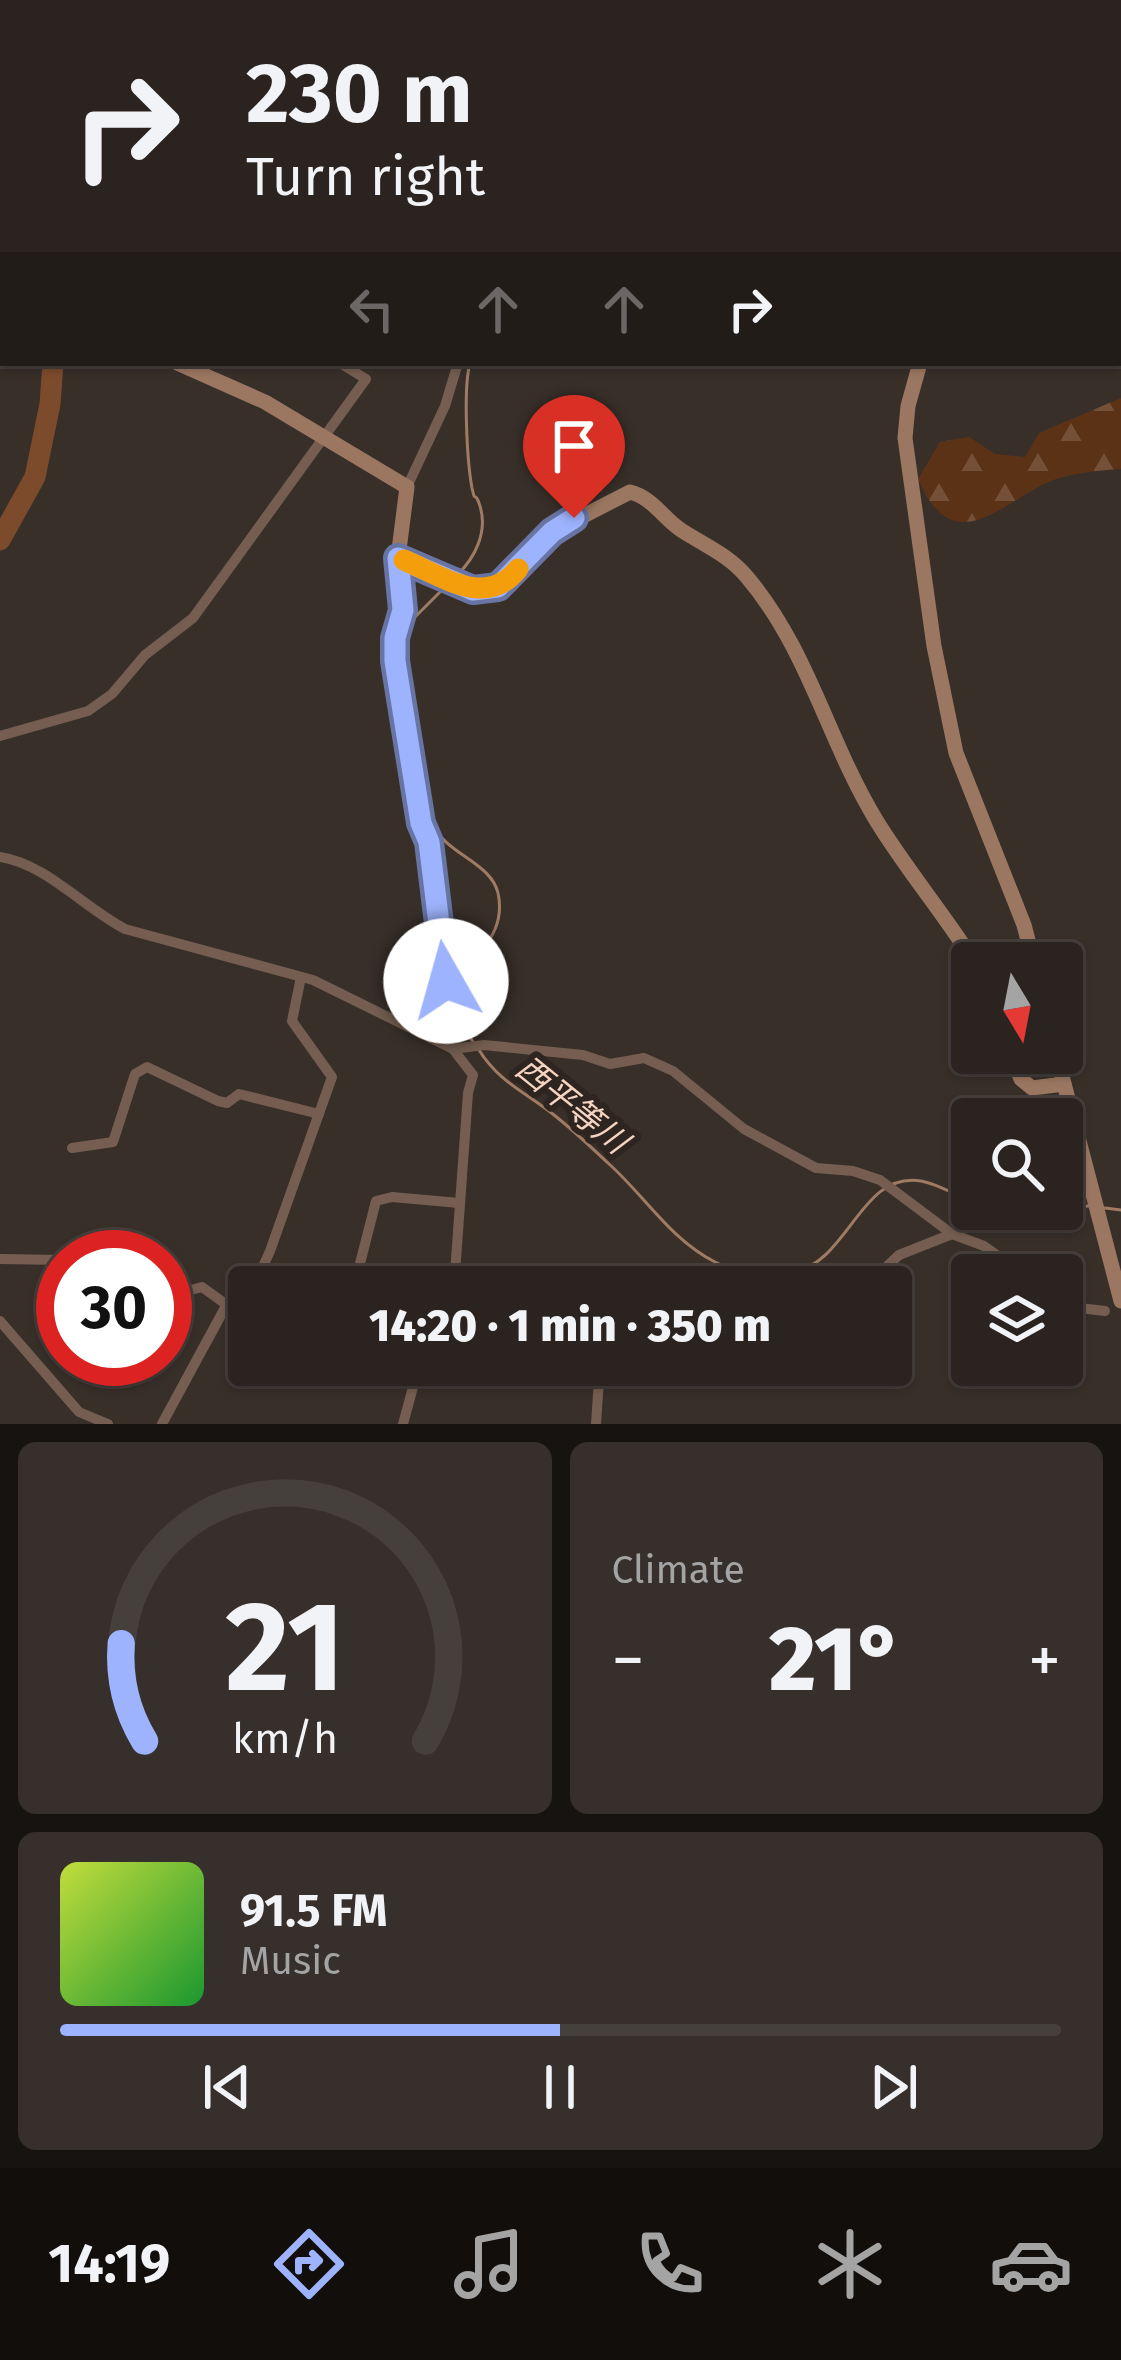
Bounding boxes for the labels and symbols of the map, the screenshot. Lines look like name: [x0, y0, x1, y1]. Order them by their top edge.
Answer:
pin: [523, 395, 625, 518]
position arrow: [383, 918, 509, 1044]
north arrow: [951, 942, 1083, 1074]
water label: 西平等川: [508, 1048, 638, 1164]
speed limit sign: 30: [36, 1230, 192, 1386]

